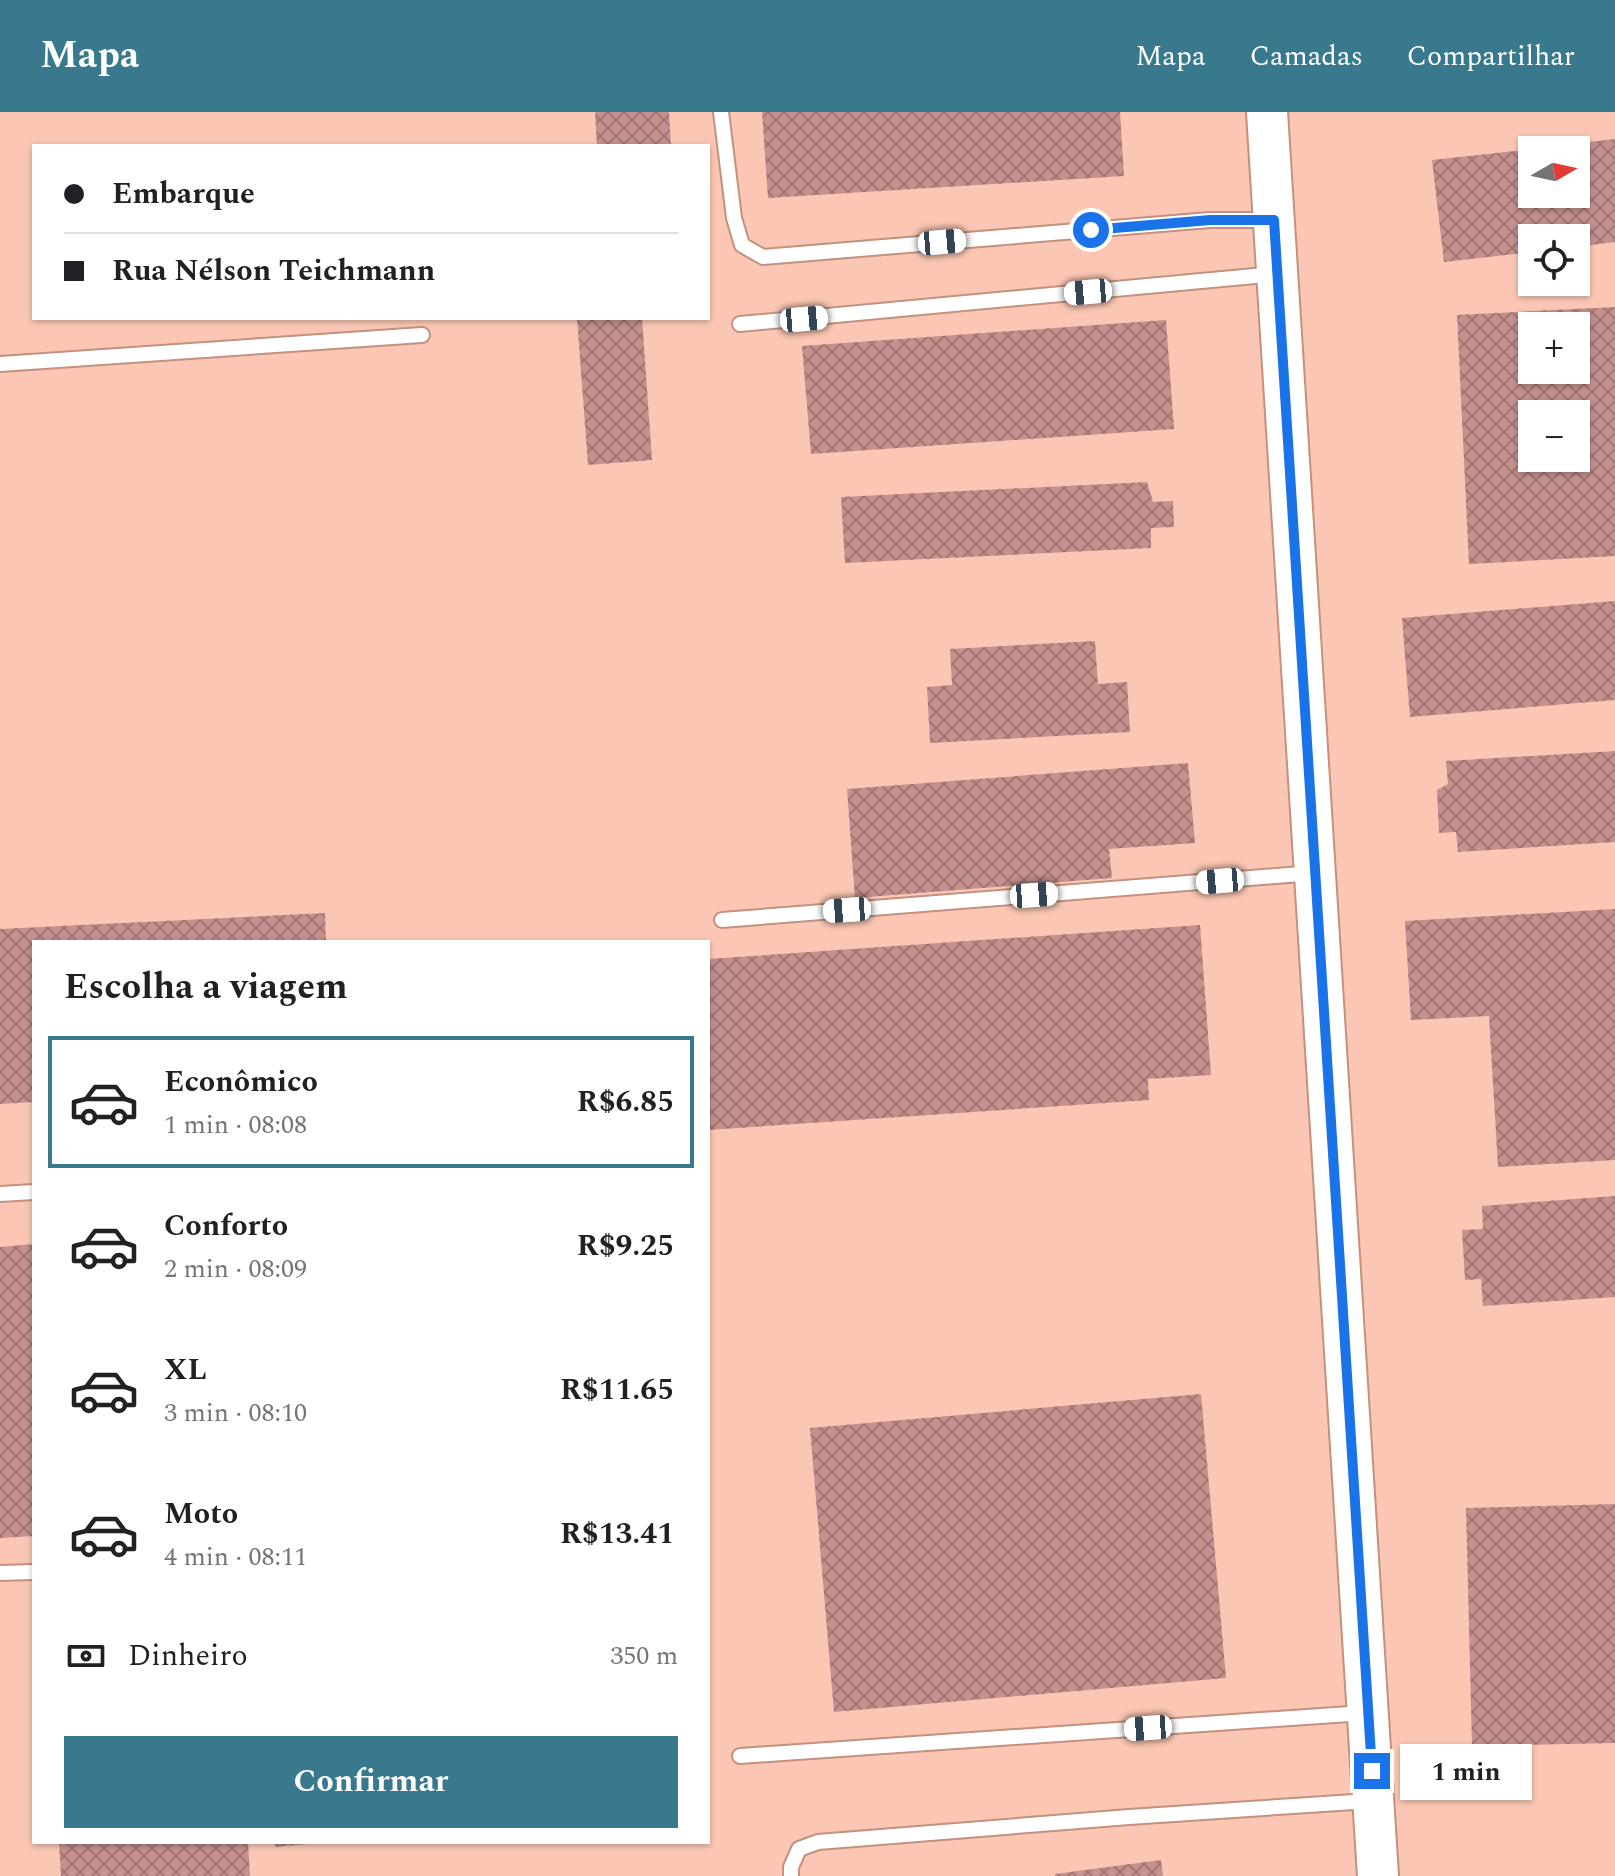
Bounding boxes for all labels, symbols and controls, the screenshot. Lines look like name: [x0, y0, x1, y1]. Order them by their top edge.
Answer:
text: Mapa: [40, 27, 139, 85]
text: Mapa: [1135, 35, 1206, 78]
text: Camadas: [1250, 35, 1363, 78]
text: Compartilhar: [1407, 35, 1575, 78]
north arrow: [1518, 136, 1590, 208]
map controls: [1518, 136, 1590, 472]
text: Embarque: [112, 171, 255, 217]
route start: [1073, 212, 1109, 248]
button: locate: [1518, 224, 1590, 296]
car: [917, 228, 967, 256]
text: Rua Nélson Teichmann: [112, 248, 435, 294]
car: [1063, 278, 1113, 306]
car: [779, 305, 829, 333]
button: +: [1518, 312, 1590, 384]
button: −: [1518, 400, 1590, 472]
car: [1195, 867, 1245, 895]
car: [1009, 881, 1059, 909]
car: [822, 896, 872, 924]
text: Escolha a viagem: [64, 960, 348, 1015]
text: Econômico: [164, 1059, 318, 1105]
icon: car: [68, 1066, 140, 1138]
text: R$6.85: [577, 1079, 674, 1125]
text: 1 min · 08:08: [164, 1105, 307, 1145]
text: Conforto: [164, 1203, 288, 1249]
icon: car: [68, 1210, 140, 1282]
text: R$9.25: [577, 1223, 674, 1269]
text: 2 min · 08:09: [164, 1249, 307, 1289]
text: XL: [164, 1347, 207, 1393]
icon: car: [68, 1354, 140, 1426]
text: R$11.65: [560, 1367, 674, 1413]
text: 3 min · 08:10: [164, 1393, 307, 1433]
text: Moto: [164, 1491, 238, 1537]
icon: car: [68, 1498, 140, 1570]
text: R$13.41: [560, 1511, 674, 1557]
text: 4 min · 08:11: [164, 1537, 307, 1577]
text: Dinheiro: [128, 1633, 248, 1679]
icon: cash: [64, 1634, 108, 1678]
text: 350 m: [610, 1636, 678, 1676]
car: [1123, 1714, 1173, 1742]
button: Confirmar: [64, 1736, 678, 1828]
callout: 1 min: [1400, 1743, 1532, 1799]
text: 1 min: [1431, 1752, 1501, 1792]
route end: [1354, 1753, 1390, 1789]

